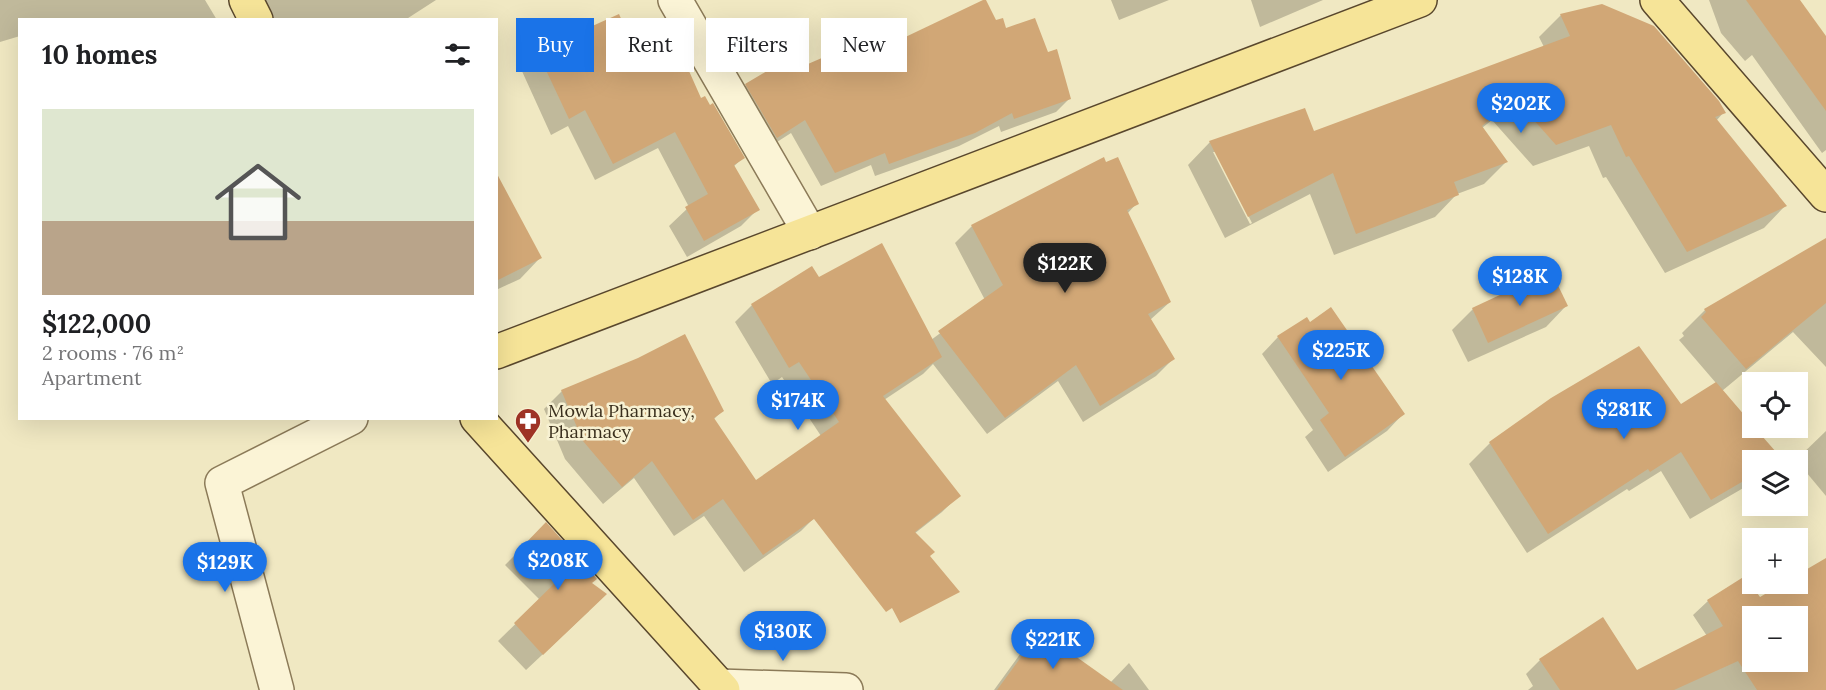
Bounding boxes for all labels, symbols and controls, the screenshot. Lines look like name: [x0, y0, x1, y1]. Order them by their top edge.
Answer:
chip: Buy: [516, 18, 594, 72]
chip: Rent: [606, 18, 694, 72]
chip: Filters: [706, 18, 809, 72]
chip: New: [821, 18, 907, 72]
text: 10 homes: [42, 38, 157, 71]
icon: filters: [441, 38, 474, 71]
pin: $202K: [1479, 83, 1563, 134]
text: $202K: [1491, 90, 1551, 115]
icon: home: [204, 148, 312, 256]
pin: $122K: [1023, 243, 1107, 294]
text: $122K: [1037, 250, 1093, 275]
pin: $128K: [1478, 256, 1562, 307]
text: $128K: [1492, 263, 1548, 288]
text: $122,000: [42, 307, 151, 340]
pin: $225K: [1299, 330, 1383, 381]
text: $225K: [1312, 337, 1370, 362]
text: 2 rooms · 76 m²: [42, 340, 184, 365]
text: Apartment: [42, 365, 142, 390]
map controls: [1742, 372, 1808, 672]
button: locate: [1742, 372, 1808, 438]
pin: $174K: [756, 380, 840, 431]
text: $174K: [771, 387, 825, 412]
pin: $281K: [1582, 389, 1666, 440]
text: $281K: [1596, 396, 1652, 421]
place label: Mowla Pharmacy, Pharmacy: [548, 399, 695, 443]
pharmacy icon: Mowla Pharmacy, Pharmacy: [513, 406, 543, 444]
button: layers: [1742, 450, 1808, 516]
button: +: [1742, 528, 1808, 594]
pin: $208K: [516, 540, 600, 591]
pin: $129K: [183, 542, 267, 593]
text: $208K: [528, 547, 588, 572]
text: $129K: [197, 549, 253, 574]
button: −: [1742, 606, 1808, 672]
pin: $130K: [741, 611, 825, 662]
text: $130K: [754, 618, 812, 643]
pin: $221K: [1011, 619, 1095, 670]
text: $221K: [1025, 626, 1081, 651]

